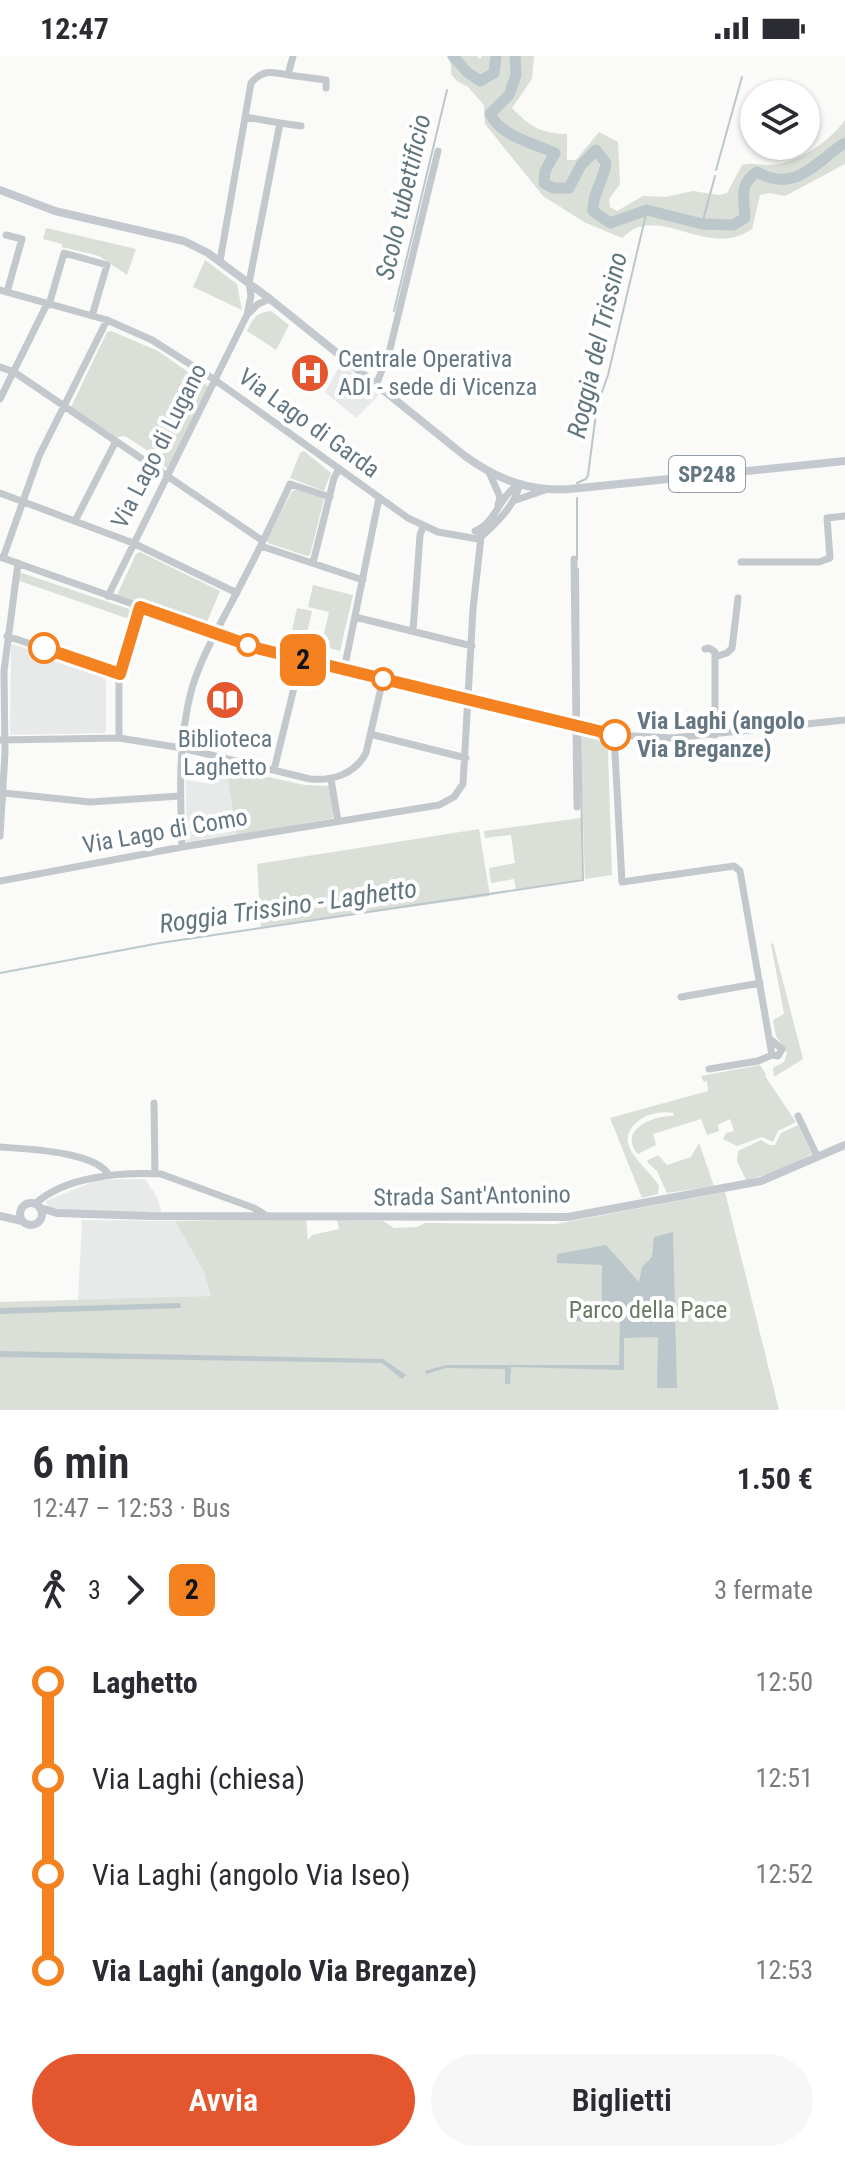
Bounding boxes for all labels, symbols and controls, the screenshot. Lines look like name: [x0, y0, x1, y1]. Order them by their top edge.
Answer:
text: 12:47: [40, 11, 109, 46]
map controls: [740, 80, 820, 160]
button: layers: [740, 80, 820, 160]
water label: Scolo tubettificio: [369, 111, 437, 283]
water label: Roggia del Trissino: [561, 249, 633, 441]
place label: Centrale Operativa ADI - sede di Vicenza: [338, 345, 537, 401]
hospital icon: Centrale Operativa ADI - sede di Vicenza: [289, 352, 331, 394]
street label: Via Lago di Lugano: [106, 359, 212, 533]
street label: Via Lago di Garda: [233, 362, 385, 484]
road number: SP248: [669, 456, 745, 492]
unlabelled marker: [29, 633, 59, 663]
unlabelled marker: [237, 634, 259, 656]
line badge: 2: [277, 634, 329, 686]
text: 2: [296, 643, 310, 676]
unlabelled marker: [372, 668, 394, 690]
library icon: Biblioteca Laghetto: [204, 679, 246, 721]
place label: Via Laghi (angolo Via Breganze): [637, 707, 805, 763]
marker: Via Laghi (angolo Via Breganze): [600, 720, 630, 750]
place label: Biblioteca Laghetto: [178, 725, 272, 781]
street label: Via Lago di Como: [80, 803, 250, 859]
water label: Roggia Trissino - Laghetto: [157, 873, 419, 939]
street label: Strada Sant'Antonino: [373, 1180, 571, 1212]
park label: Parco della Pace: [569, 1296, 727, 1324]
text: 6 min: [32, 1437, 129, 1489]
text: 1.50 €: [737, 1461, 813, 1496]
text: 12:47 – 12:53 · Bus: [32, 1493, 231, 1523]
icon: walk: [32, 1568, 76, 1612]
icon: forward: [113, 1568, 157, 1612]
text: 2: [185, 1573, 199, 1606]
text: 3: [88, 1575, 101, 1605]
text: 3 fermate: [714, 1575, 813, 1605]
text: Laghetto: [92, 1665, 198, 1700]
text: 12:50: [756, 1667, 813, 1697]
text: Via Laghi (chiesa): [92, 1761, 305, 1796]
text: 12:51: [756, 1763, 813, 1793]
text: Via Laghi (angolo Via Iseo): [92, 1857, 410, 1892]
text: 12:52: [756, 1859, 813, 1889]
text: Via Laghi (angolo Via Breganze): [92, 1953, 477, 1988]
text: 12:53: [756, 1955, 813, 1985]
button: Avvia: [32, 2054, 415, 2146]
button: Biglietti: [431, 2054, 813, 2146]

